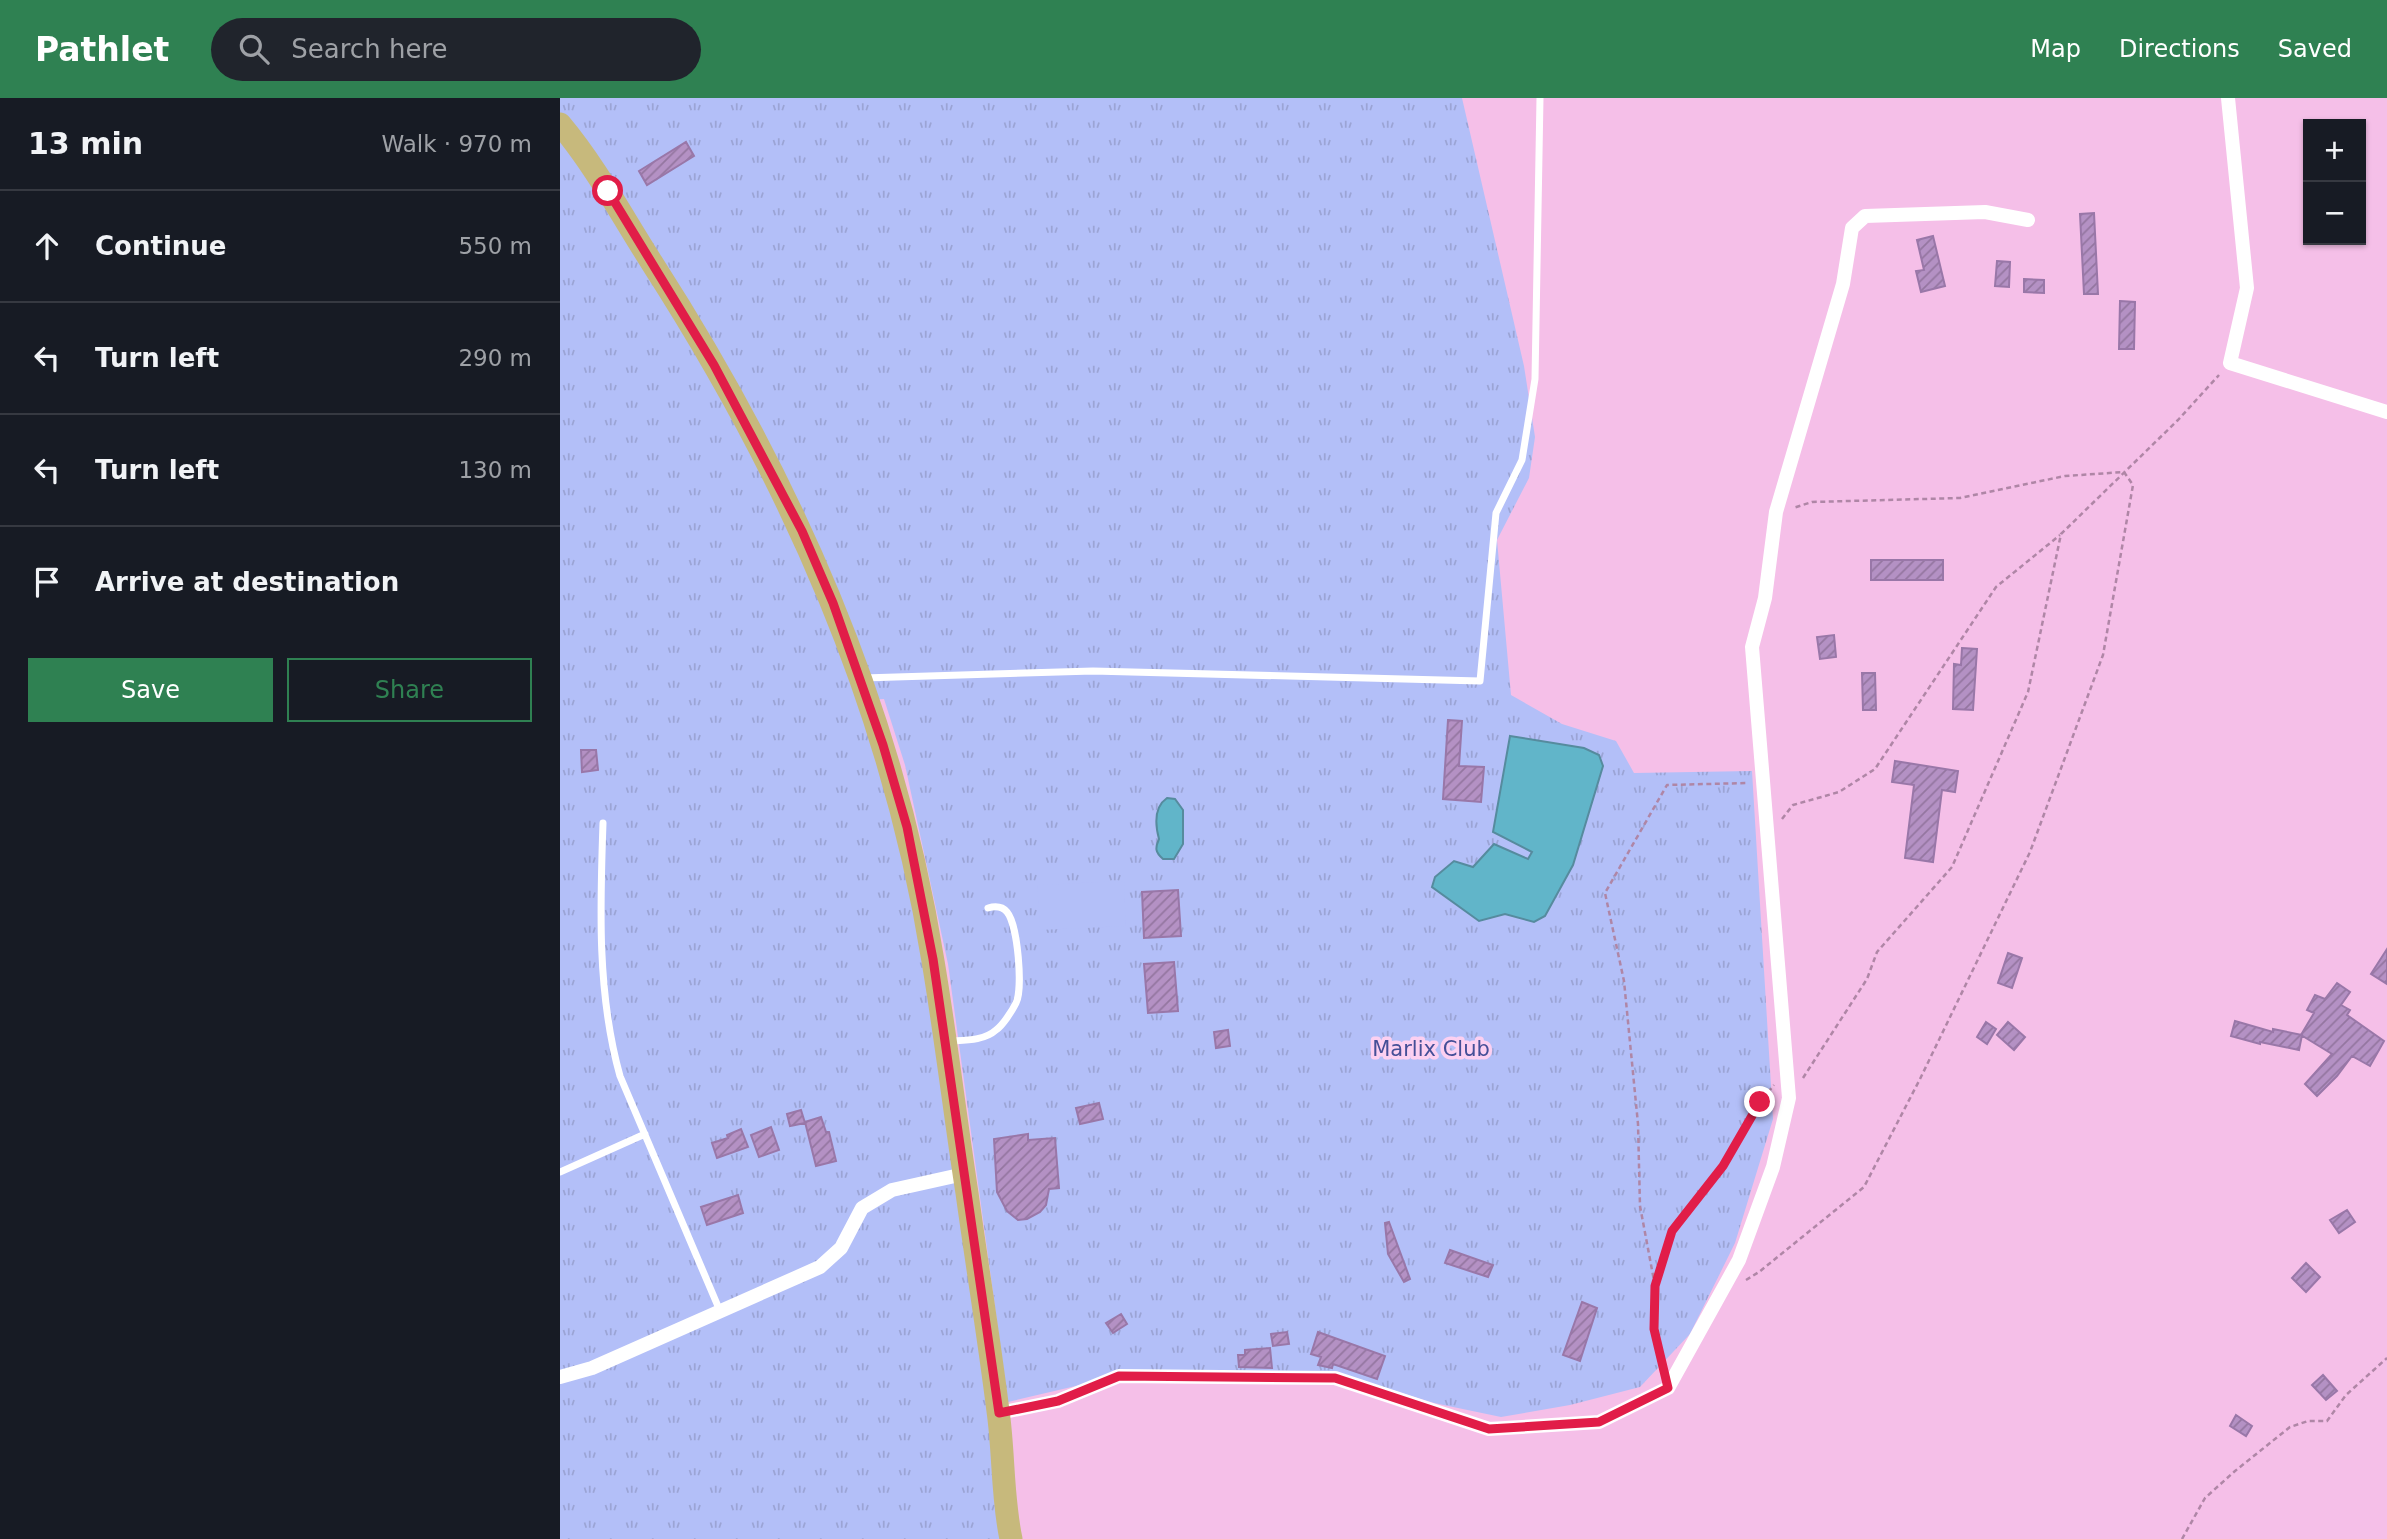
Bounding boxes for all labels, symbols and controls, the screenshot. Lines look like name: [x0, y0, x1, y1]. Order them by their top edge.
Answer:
search box: [211, 18, 701, 81]
text: Pathlet: [35, 30, 169, 69]
icon: search: [235, 30, 273, 68]
text: Search here: [291, 34, 448, 64]
text: Map: [2030, 35, 2081, 63]
text: Directions: [2119, 35, 2240, 63]
text: Saved: [2278, 35, 2352, 63]
map controls: [2303, 119, 2366, 245]
button: +: [2303, 119, 2366, 182]
text: 13 min: [28, 126, 143, 161]
text: Walk · 970 m: [381, 131, 532, 157]
route start: [592, 175, 623, 206]
button: −: [2303, 182, 2366, 245]
icon: ahead: [28, 227, 66, 265]
text: Continue: [95, 231, 226, 261]
text: 550 m: [458, 233, 532, 259]
icon: left: [28, 339, 66, 377]
text: Turn left: [95, 343, 219, 373]
text: 290 m: [458, 345, 532, 371]
icon: left: [28, 451, 66, 489]
text: Turn left: [95, 455, 219, 485]
text: 130 m: [458, 457, 532, 483]
icon: arrive: [28, 563, 66, 601]
text: Arrive at destination: [95, 567, 399, 597]
button: Save: [28, 658, 273, 722]
button: Share: [287, 658, 532, 722]
park label: Marlix Club: [1372, 1037, 1490, 1061]
route end: [1744, 1086, 1775, 1117]

